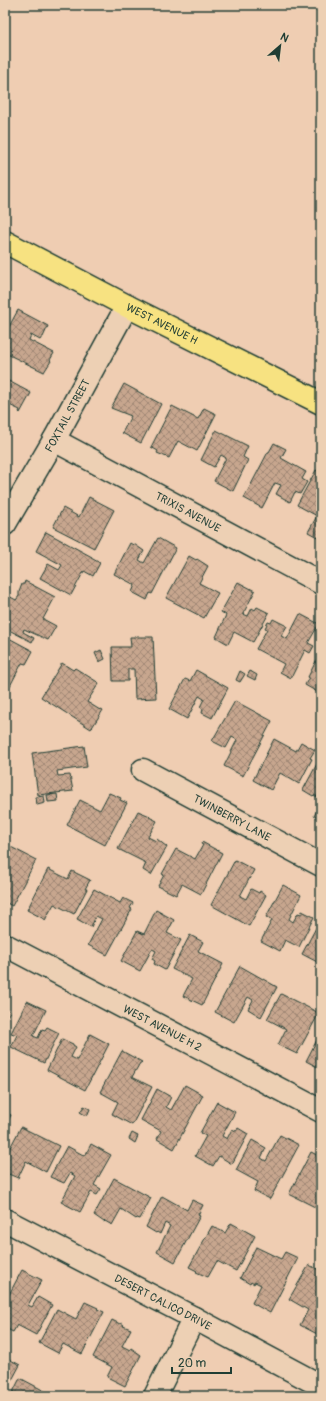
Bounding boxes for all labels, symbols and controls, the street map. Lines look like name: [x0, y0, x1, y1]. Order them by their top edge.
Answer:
north arrow: [260, 26, 300, 66]
text: N: [278, 30, 291, 45]
street label: WEST AVENUE H: [124, 300, 200, 347]
street label: FOXTAIL STREET: [42, 377, 92, 454]
street label: TRIXIS AVENUE: [153, 489, 223, 535]
street label: TWINBERRY LANE: [191, 792, 273, 844]
street label: WEST AVENUE H 2: [121, 1002, 204, 1054]
street label: DESERT CALICO DRIVE: [112, 1271, 214, 1333]
scale bar: [172, 1349, 231, 1375]
text: 20 m: [178, 1356, 207, 1371]

